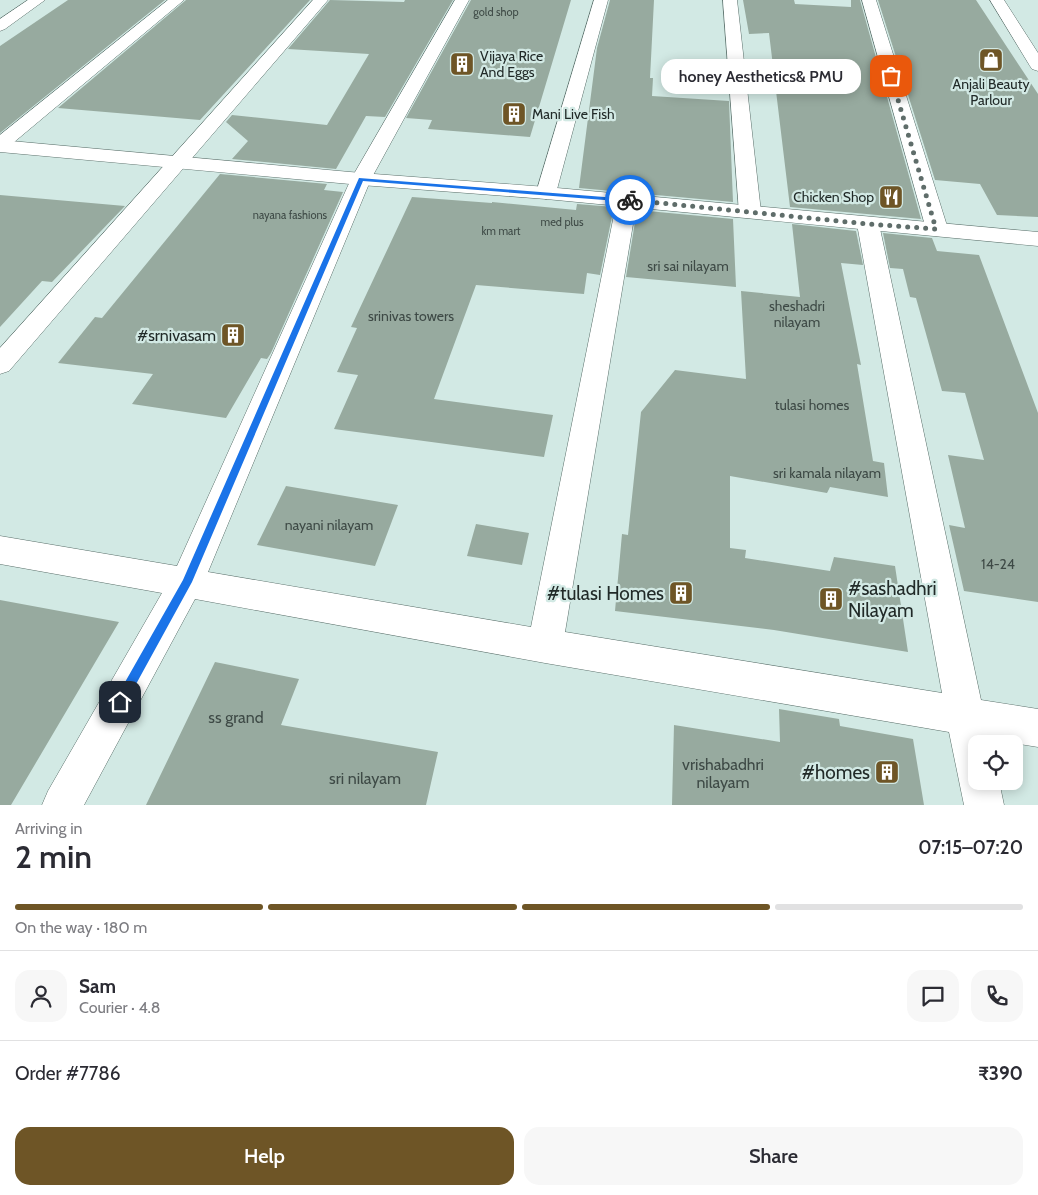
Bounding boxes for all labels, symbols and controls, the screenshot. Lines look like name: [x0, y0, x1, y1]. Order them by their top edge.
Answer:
house number: gold shop: [473, 5, 519, 19]
place label: Vijaya Rice And Eggs: [480, 47, 543, 81]
shop icon: Anjali Beauty Parlour: [978, 47, 1004, 73]
building icon: Vijaya Rice And Eggs: [449, 51, 475, 77]
pin: [870, 55, 912, 97]
callout: honey Aesthetics& PMU: [661, 58, 861, 94]
icon: bag: [877, 62, 905, 90]
text: honey Aesthetics& PMU: [679, 67, 843, 86]
place label: Anjali Beauty Parlour: [953, 75, 1029, 109]
building icon: Mani Live Fish: [501, 101, 527, 127]
place label: Mani Live Fish: [532, 105, 615, 123]
courier: [605, 175, 655, 225]
restaurant icon: Chicken Shop: [878, 184, 904, 210]
icon: bike: [616, 186, 644, 214]
place label: Chicken Shop: [793, 188, 874, 206]
house number: nayana fashions: [253, 208, 328, 222]
house number: med plus: [541, 215, 584, 229]
house number: km mart: [481, 224, 521, 238]
house number: sri sai nilayam: [647, 257, 729, 275]
house number: sheshadri nilayam: [769, 297, 825, 331]
house number: srinivas towers: [368, 307, 454, 325]
building icon: #srnivasam: [220, 322, 246, 348]
place label: #srnivasam: [137, 326, 216, 345]
house number: tulasi homes: [775, 396, 849, 414]
house number: sri kamala nilayam: [773, 464, 881, 482]
house number: nayani nilayam: [285, 516, 373, 534]
house number: 14-24: [981, 555, 1015, 573]
place label: #sashadhri Nilayam: [848, 577, 937, 622]
building icon: #tulasi Homes: [668, 580, 694, 606]
place label: #tulasi Homes: [547, 582, 664, 605]
building icon: #sashadhri Nilayam: [818, 586, 844, 612]
pin: [99, 681, 141, 723]
icon: home: [106, 688, 134, 716]
house number: ss grand: [208, 708, 264, 727]
map controls: [968, 735, 1023, 790]
button: locate: [968, 735, 1023, 790]
house number: vrishabadhri nilayam: [682, 755, 764, 792]
building icon: #homes: [874, 759, 900, 785]
place label: #homes: [802, 761, 870, 784]
house number: sri nilayam: [329, 769, 401, 788]
text: Arriving in: [15, 819, 82, 838]
text: 07:15–07:20: [918, 836, 1023, 859]
text: 2 min: [15, 837, 92, 876]
text: On the way · 180 m: [15, 918, 147, 937]
button: person: [15, 970, 67, 1022]
button: chat: [907, 970, 959, 1022]
button: phone: [971, 970, 1023, 1022]
text: Sam: [79, 975, 116, 998]
text: Courier · 4.8: [79, 998, 161, 1017]
text: Order #7786: [15, 1062, 121, 1085]
text: ₹390: [978, 1062, 1023, 1085]
button: Help: [15, 1127, 514, 1185]
button: Share: [524, 1127, 1023, 1185]

